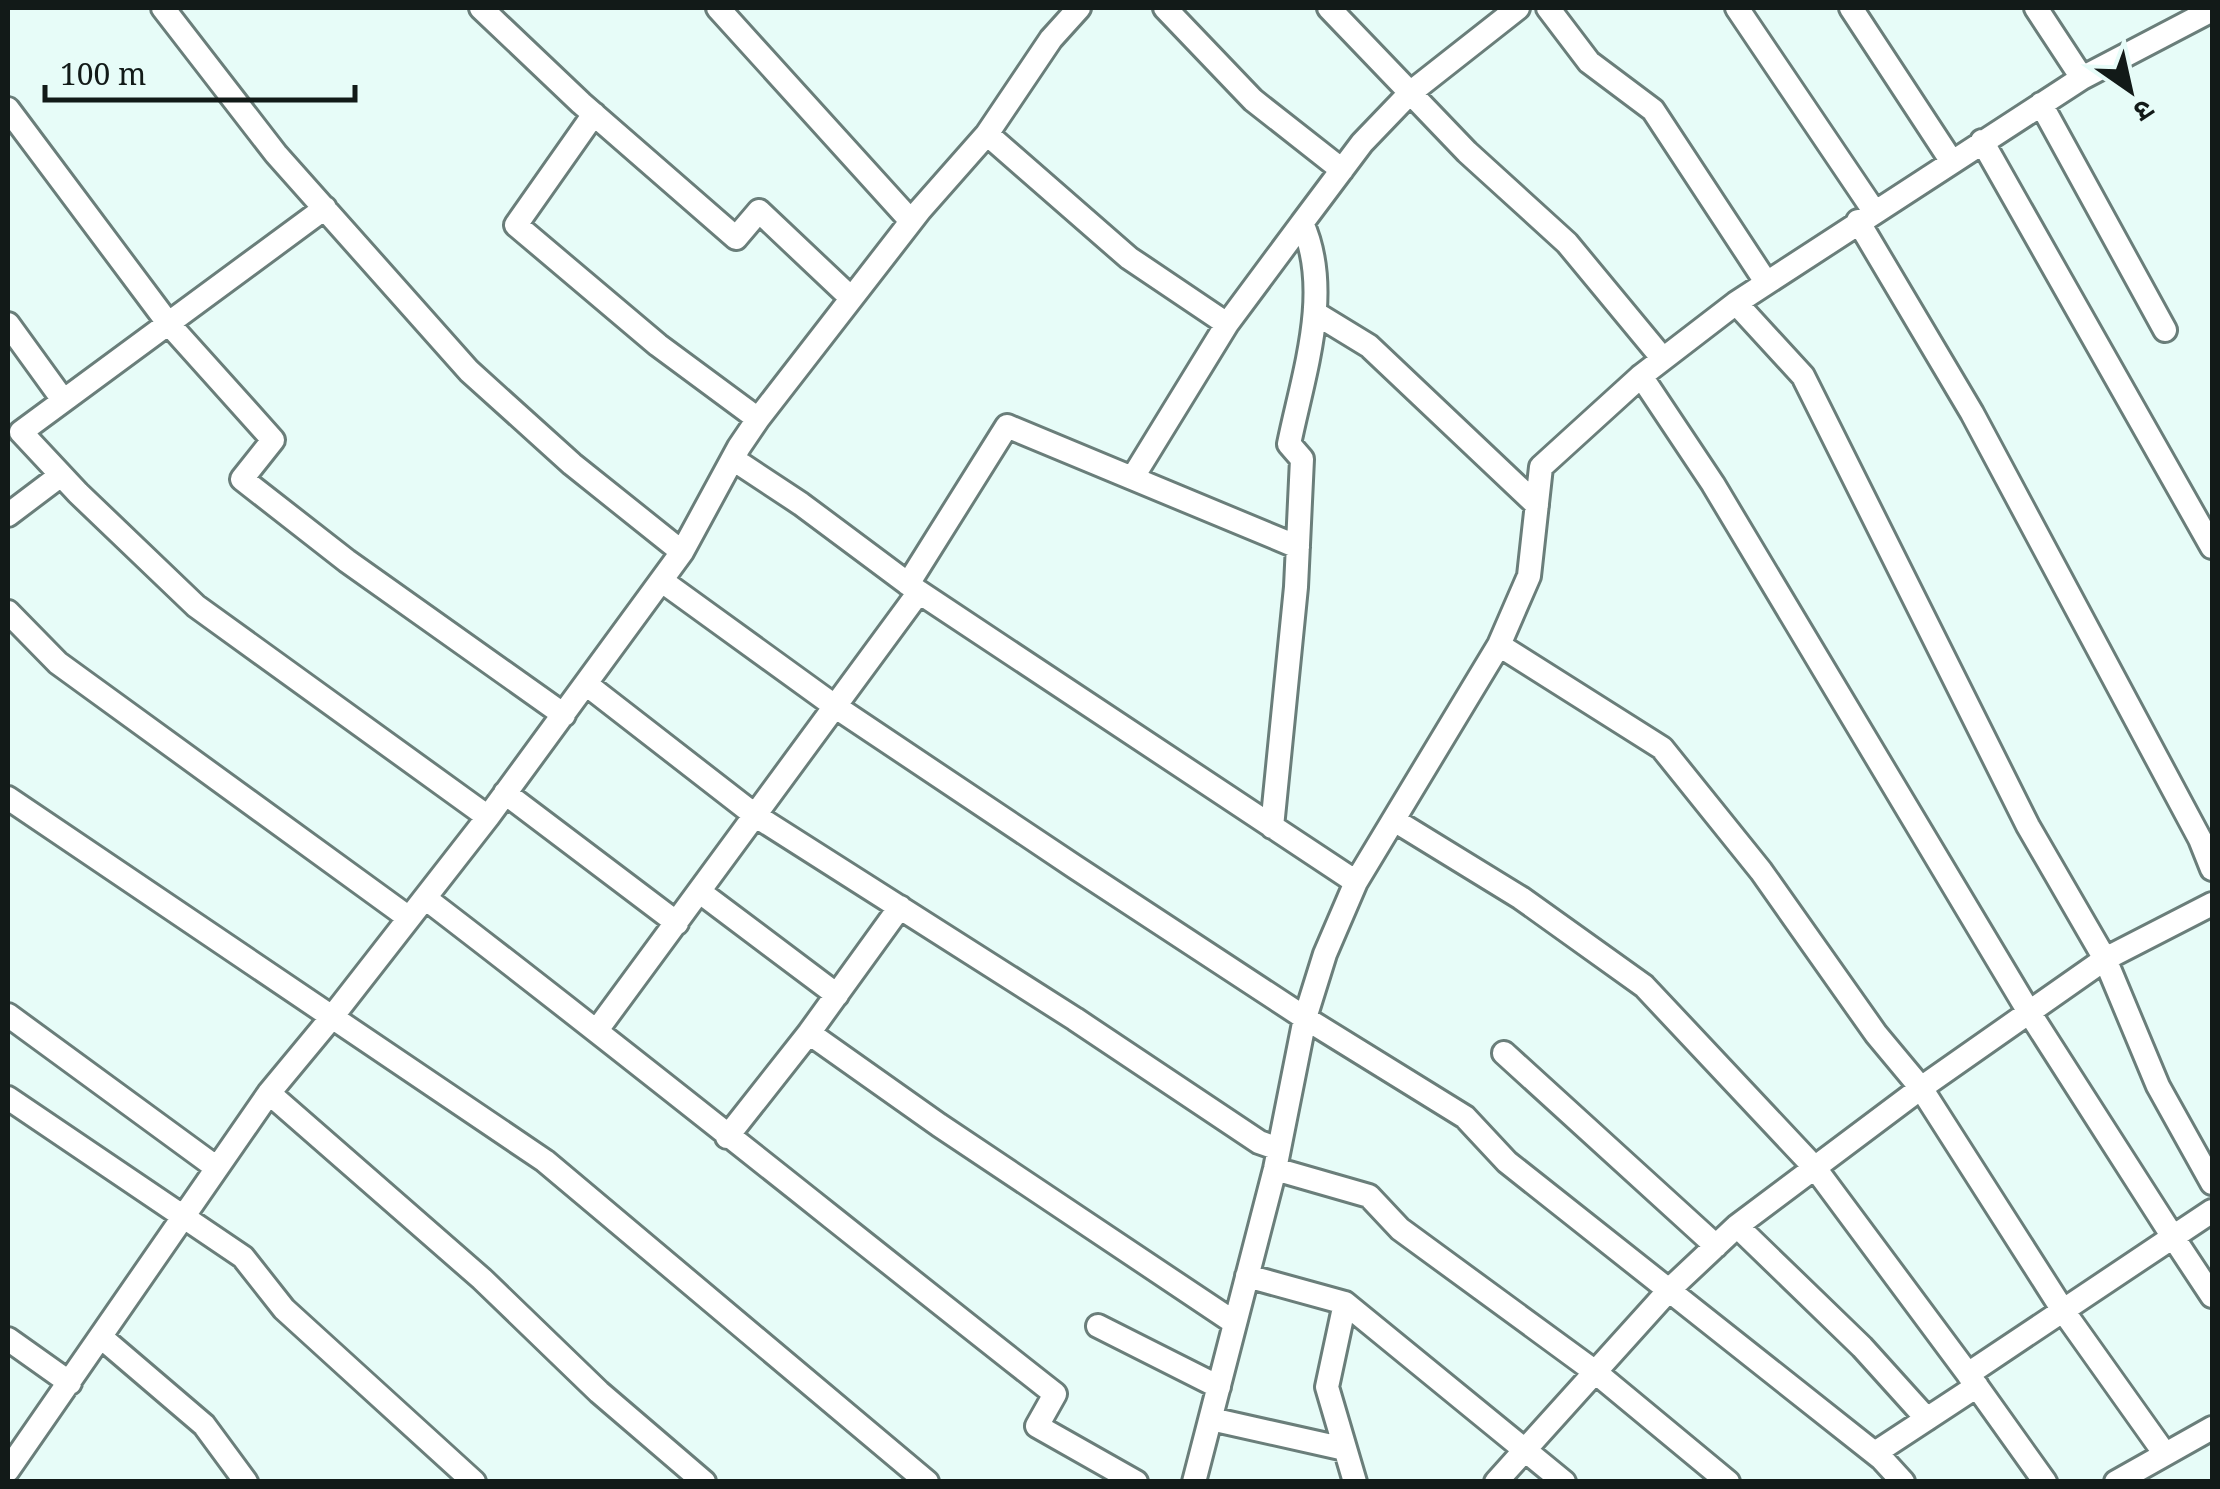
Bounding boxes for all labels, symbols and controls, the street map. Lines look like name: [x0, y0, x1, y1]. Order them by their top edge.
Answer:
scale bar: [45, 40, 355, 102]
north arrow: [2080, 40, 2180, 140]
text: 100 m: [60, 53, 146, 94]
text: उ: [2127, 91, 2162, 132]

